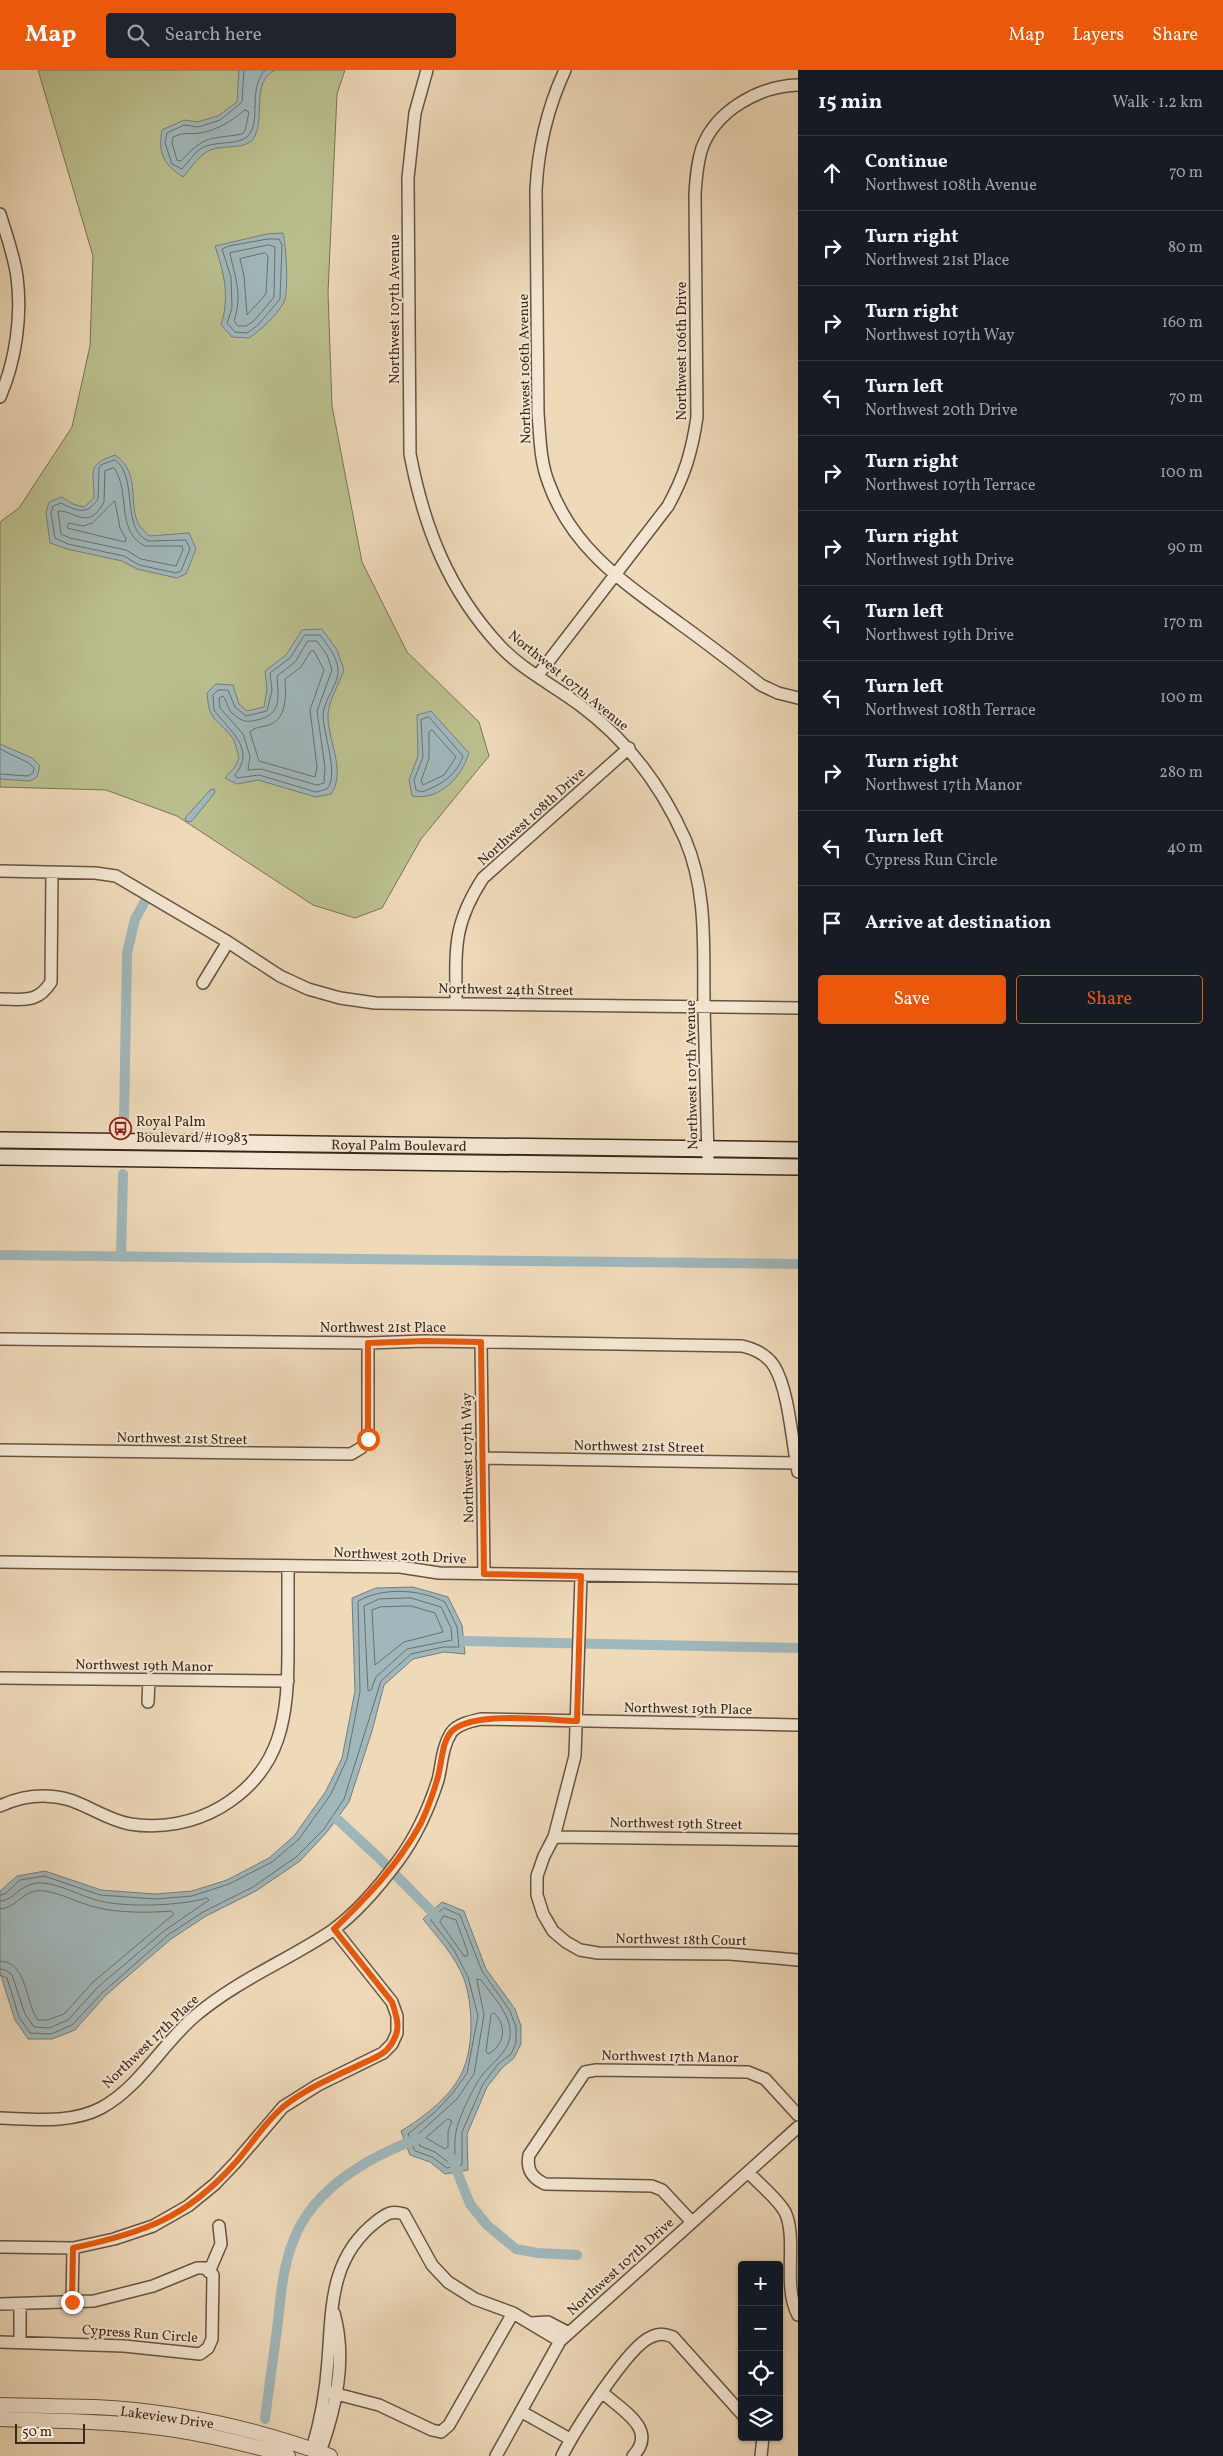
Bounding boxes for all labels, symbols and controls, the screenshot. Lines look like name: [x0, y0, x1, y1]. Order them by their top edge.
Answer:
search box: [106, 13, 456, 58]
text: Map: [25, 18, 76, 52]
icon: search: [124, 21, 152, 49]
text: Search here: [164, 22, 262, 48]
text: Map: [1008, 23, 1044, 48]
text: Layers: [1072, 23, 1124, 48]
text: Share: [1152, 23, 1198, 48]
text: 15 min: [818, 88, 882, 117]
text: Walk · 1.2 km: [1112, 92, 1203, 114]
text: Continue: [865, 149, 948, 175]
icon: ahead: [818, 159, 846, 187]
text: 70 m: [1169, 162, 1203, 184]
text: Northwest 108th Avenue: [865, 175, 1037, 197]
text: Turn right: [865, 224, 958, 250]
street label: Northwest 107th Avenue: [386, 234, 405, 384]
icon: right: [818, 234, 846, 262]
text: 80 m: [1168, 237, 1203, 259]
text: Northwest 21st Place: [865, 250, 1009, 272]
street label: Northwest 106th Drive: [673, 281, 692, 420]
street label: Northwest 106th Avenue: [515, 293, 536, 444]
text: Turn right: [865, 299, 958, 325]
icon: right: [818, 309, 846, 337]
text: 160 m: [1162, 312, 1203, 334]
text: Northwest 107th Way: [865, 325, 1015, 347]
text: Turn left: [865, 374, 944, 400]
icon: left: [818, 384, 846, 412]
text: 70 m: [1169, 387, 1203, 409]
text: Northwest 20th Drive: [865, 400, 1018, 422]
text: Turn right: [865, 449, 958, 475]
icon: right: [818, 459, 846, 487]
text: 100 m: [1160, 462, 1203, 484]
text: Northwest 107th Terrace: [865, 475, 1035, 497]
text: Turn right: [865, 524, 958, 550]
icon: right: [818, 534, 846, 562]
text: 90 m: [1167, 537, 1203, 559]
text: Northwest 19th Drive: [865, 550, 1014, 572]
text: Turn left: [865, 599, 944, 625]
icon: left: [818, 609, 846, 637]
text: 170 m: [1163, 612, 1203, 634]
text: Northwest 19th Drive: [865, 625, 1014, 647]
street label: Northwest 107th Avenue: [504, 627, 633, 736]
text: Turn left: [865, 674, 944, 700]
icon: left: [818, 684, 846, 712]
text: 100 m: [1160, 687, 1203, 709]
text: Northwest 108th Terrace: [865, 700, 1036, 722]
text: Turn right: [865, 749, 958, 775]
icon: right: [818, 759, 846, 787]
text: 280 m: [1159, 762, 1203, 784]
street label: Northwest 108th Drive: [474, 763, 590, 871]
text: Northwest 17th Manor: [865, 775, 1022, 797]
text: Turn left: [865, 824, 944, 850]
icon: left: [818, 834, 846, 862]
text: 40 m: [1167, 837, 1203, 859]
text: Cypress Run Circle: [865, 850, 998, 872]
icon: arrive: [818, 909, 846, 937]
text: Arrive at destination: [865, 910, 1051, 936]
button: Save: [818, 975, 1006, 1024]
button: Share: [1016, 975, 1203, 1024]
street label: Northwest 24th Street: [438, 980, 574, 1001]
street label: Northwest 107th Avenue: [682, 999, 703, 1150]
place label: Royal Palm Boulevard/#10983: [136, 1113, 248, 1148]
bus stop icon: Royal Palm Boulevard/#10983: [108, 1117, 132, 1141]
street label: Royal Palm Boulevard: [331, 1136, 467, 1157]
street label: Northwest 21st Place: [320, 1319, 447, 1338]
street label: Northwest 107th Way: [458, 1392, 479, 1524]
route start: [357, 1428, 380, 1451]
street label: Northwest 21st Street: [116, 1429, 248, 1450]
street label: Northwest 21st Street: [573, 1437, 705, 1458]
street label: Northwest 20th Drive: [333, 1544, 467, 1569]
street label: Northwest 19th Manor: [75, 1656, 213, 1677]
street label: Northwest 19th Place: [624, 1699, 753, 1720]
street label: Northwest 19th Street: [609, 1814, 743, 1835]
street label: Northwest 18th Court: [615, 1930, 747, 1951]
street label: Northwest 17th Place: [98, 1991, 204, 2093]
street label: Northwest 17th Manor: [601, 2047, 739, 2068]
street label: Northwest 107th Drive: [563, 2214, 679, 2320]
map controls: [738, 2261, 783, 2441]
button: +: [738, 2261, 783, 2306]
route end: [61, 2291, 84, 2314]
button: −: [738, 2306, 783, 2351]
street label: Cypress Run Circle: [81, 2321, 199, 2348]
button: locate: [738, 2351, 783, 2396]
button: layers: [738, 2396, 783, 2441]
street label: Lakeview Drive: [119, 2403, 215, 2435]
scale bar: [15, 2421, 85, 2444]
text: 50 m: [22, 2423, 52, 2442]

